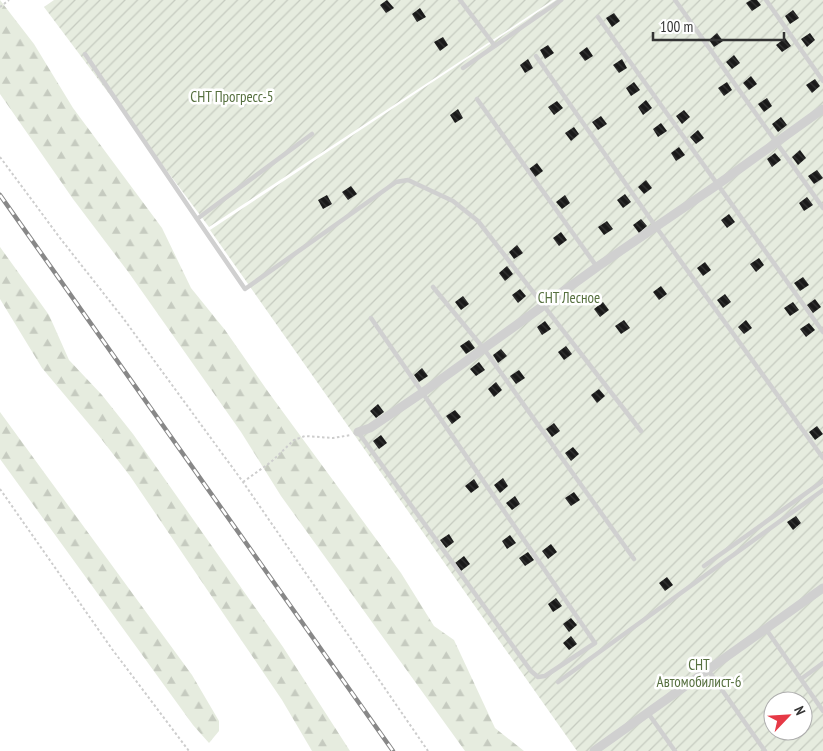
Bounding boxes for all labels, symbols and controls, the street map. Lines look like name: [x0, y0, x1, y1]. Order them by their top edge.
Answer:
scale bar: [653, 10, 784, 42]
text: 100 m: [660, 17, 693, 36]
park label: СНТ Прогресс-5: [190, 87, 274, 106]
park label: СНТ Лесное: [538, 288, 600, 307]
park label: СНТ Автомобилист-6: [657, 655, 742, 691]
north arrow: [763, 691, 813, 741]
text: N: [790, 703, 810, 718]

